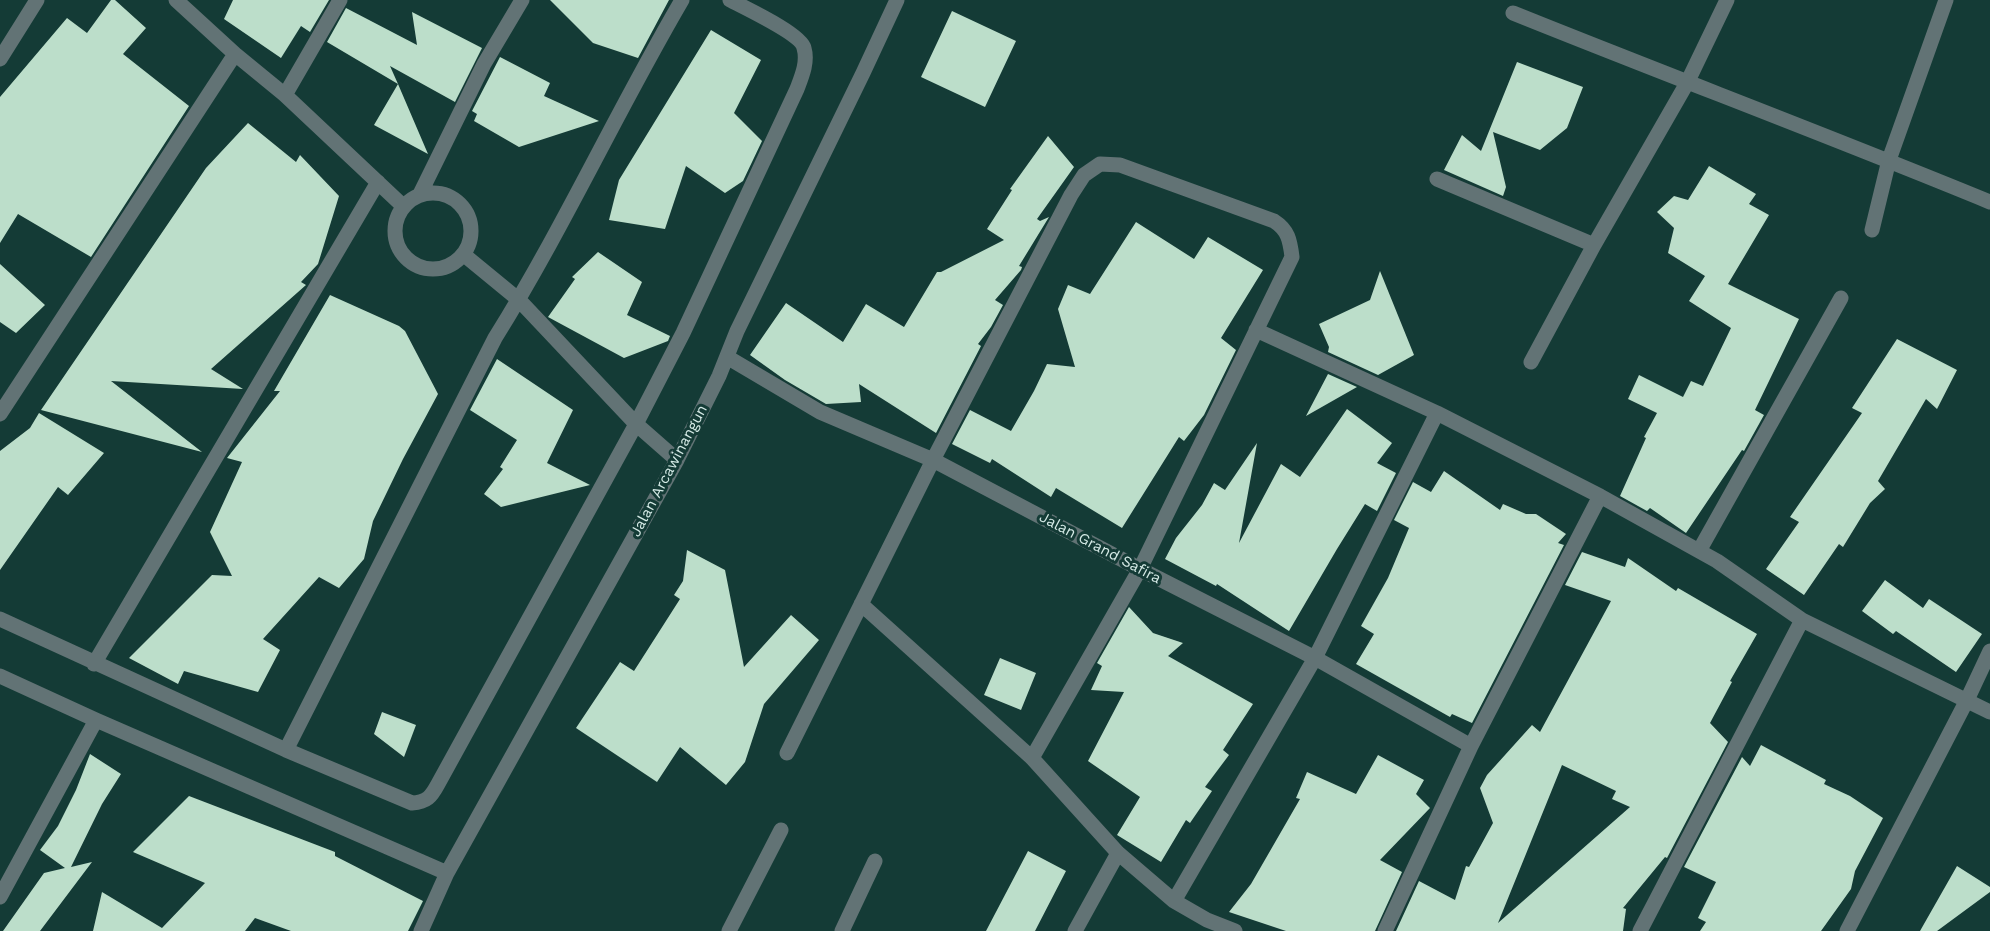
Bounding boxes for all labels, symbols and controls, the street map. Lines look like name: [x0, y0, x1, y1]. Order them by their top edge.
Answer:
street label: Jalan Arcawinangun: [627, 402, 711, 540]
street label: Jalan Grand Safira: [1036, 508, 1164, 588]

